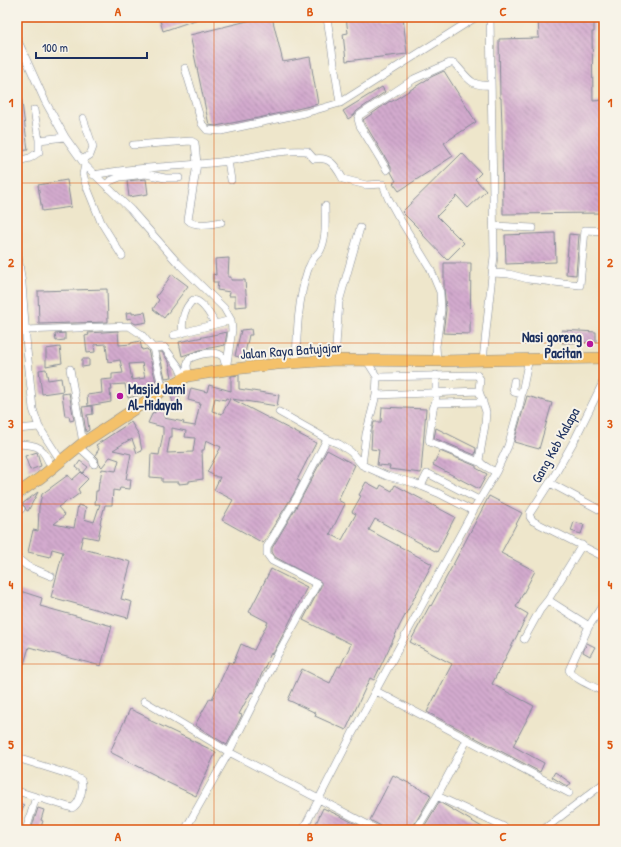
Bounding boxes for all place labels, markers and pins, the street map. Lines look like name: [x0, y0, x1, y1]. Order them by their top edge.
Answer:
place label: Nasi goreng Pacitan: [522, 327, 582, 362]
marker: Nasi goreng Pacitan: [585, 339, 595, 349]
place label: Masjid Jami Al-Hidayah: [128, 379, 186, 416]
marker: Masjid Jami Al-Hidayah: [115, 391, 125, 401]

